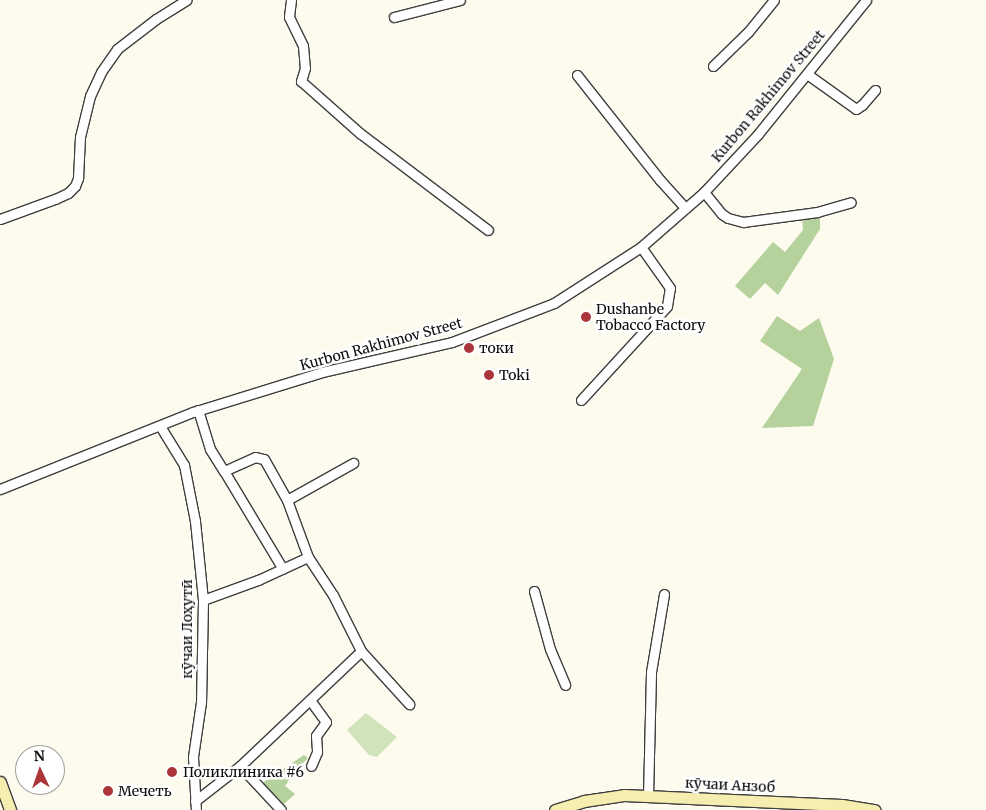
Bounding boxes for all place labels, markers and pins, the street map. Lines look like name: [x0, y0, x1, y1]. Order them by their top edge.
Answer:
place label: Dushanbe Tobacco Factory: [596, 301, 705, 334]
marker: Dushanbe Tobacco Factory: [580, 311, 592, 323]
place label: токи: [479, 340, 514, 356]
marker: токи: [463, 342, 475, 354]
place label: Toki: [499, 367, 530, 383]
marker: Toki: [483, 369, 495, 381]
place label: Поликлиника #6: [183, 764, 304, 780]
marker: Поликлиника #6: [165, 765, 179, 779]
place label: Мечеть: [118, 783, 172, 799]
marker: Мечеть: [102, 785, 114, 797]

